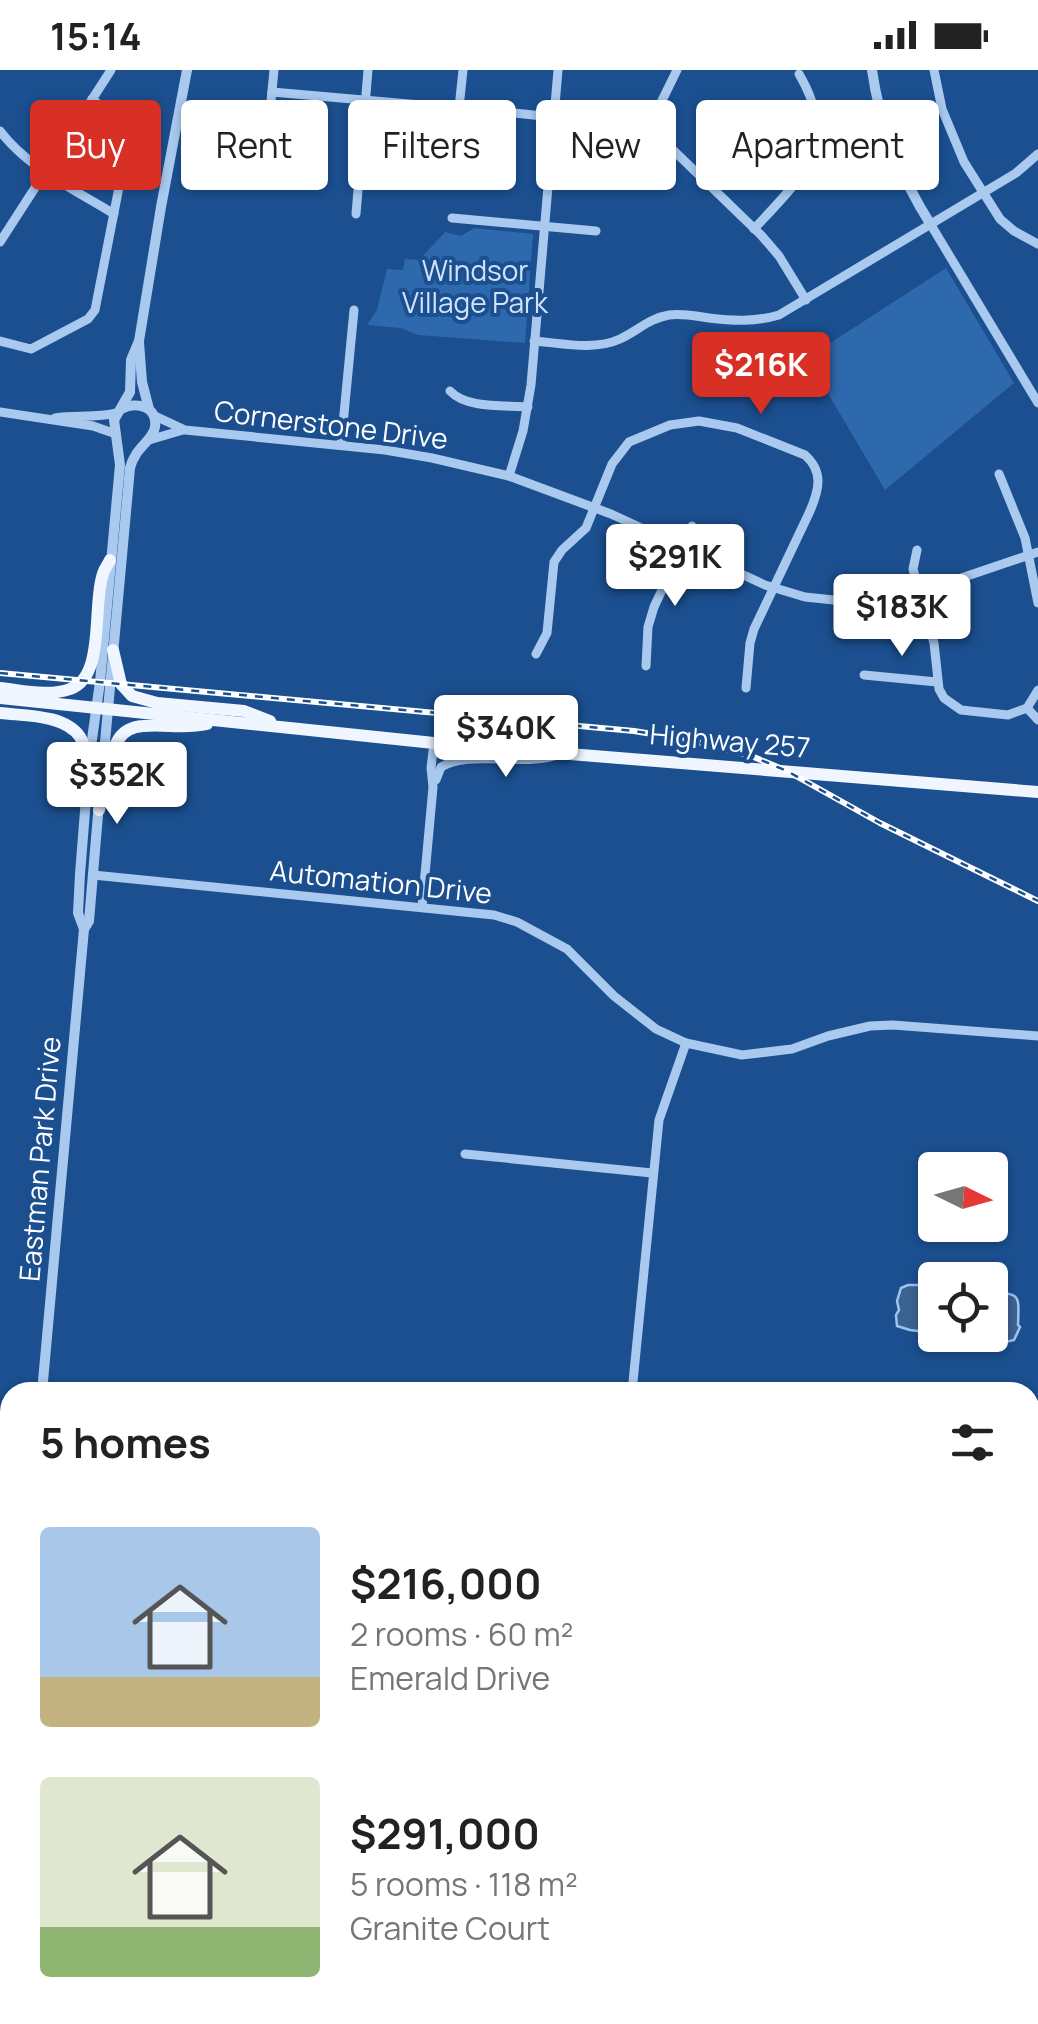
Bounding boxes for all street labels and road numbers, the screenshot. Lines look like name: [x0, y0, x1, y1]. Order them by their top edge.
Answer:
street label: Cornerstone Drive: [212, 391, 450, 457]
street label: Highway 257: [648, 714, 812, 766]
street label: Automation Drive: [268, 850, 494, 912]
street label: Eastman Park Drive: [9, 1035, 69, 1283]

